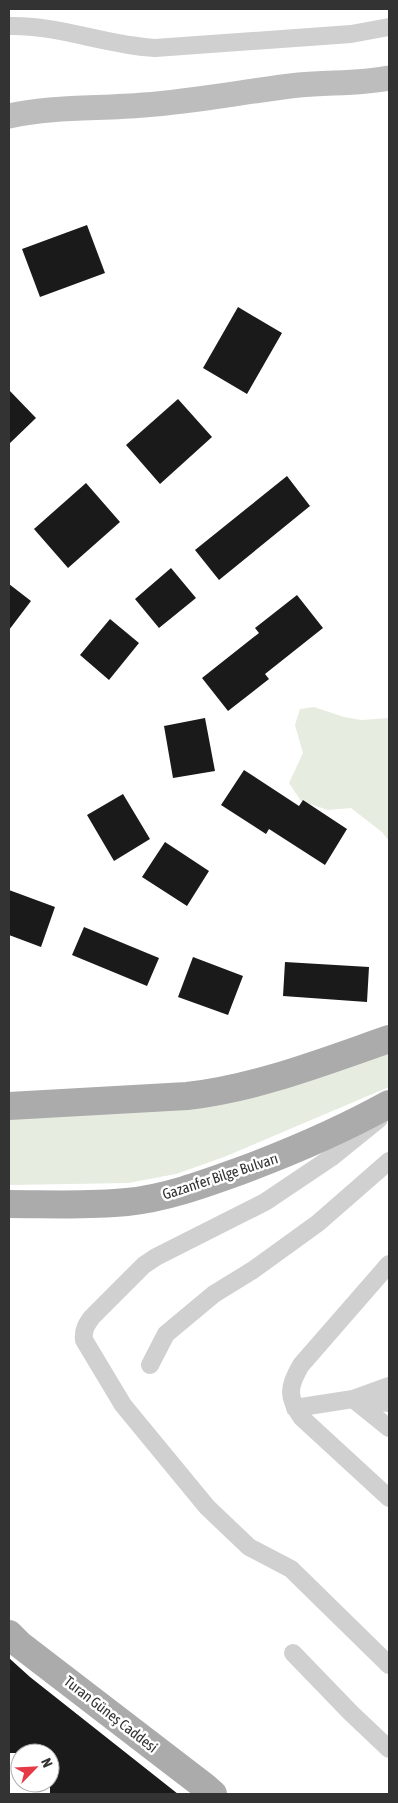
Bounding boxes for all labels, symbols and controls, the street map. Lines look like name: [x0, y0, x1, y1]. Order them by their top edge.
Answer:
street label: Gazanfer Bilge Bulvarı: [160, 1149, 280, 1203]
street label: Turan Güneş Caddesi: [61, 1672, 161, 1756]
north arrow: [10, 1743, 60, 1793]
text: N: [38, 1756, 56, 1770]

